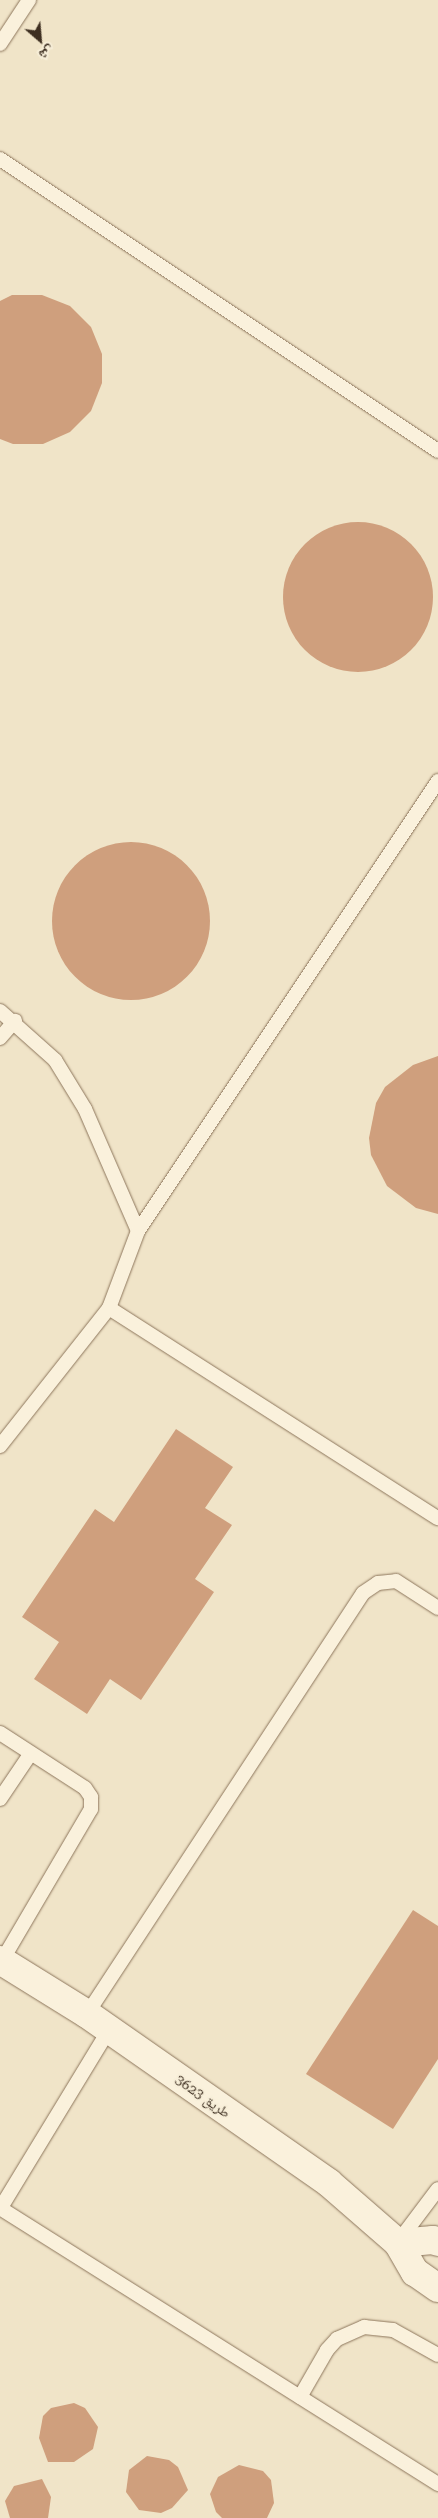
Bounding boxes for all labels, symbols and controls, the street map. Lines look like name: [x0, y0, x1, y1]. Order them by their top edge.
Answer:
north arrow: [15, 15, 65, 65]
text: ش: [37, 43, 57, 64]
street label: طريق 3623: [172, 2071, 234, 2121]

